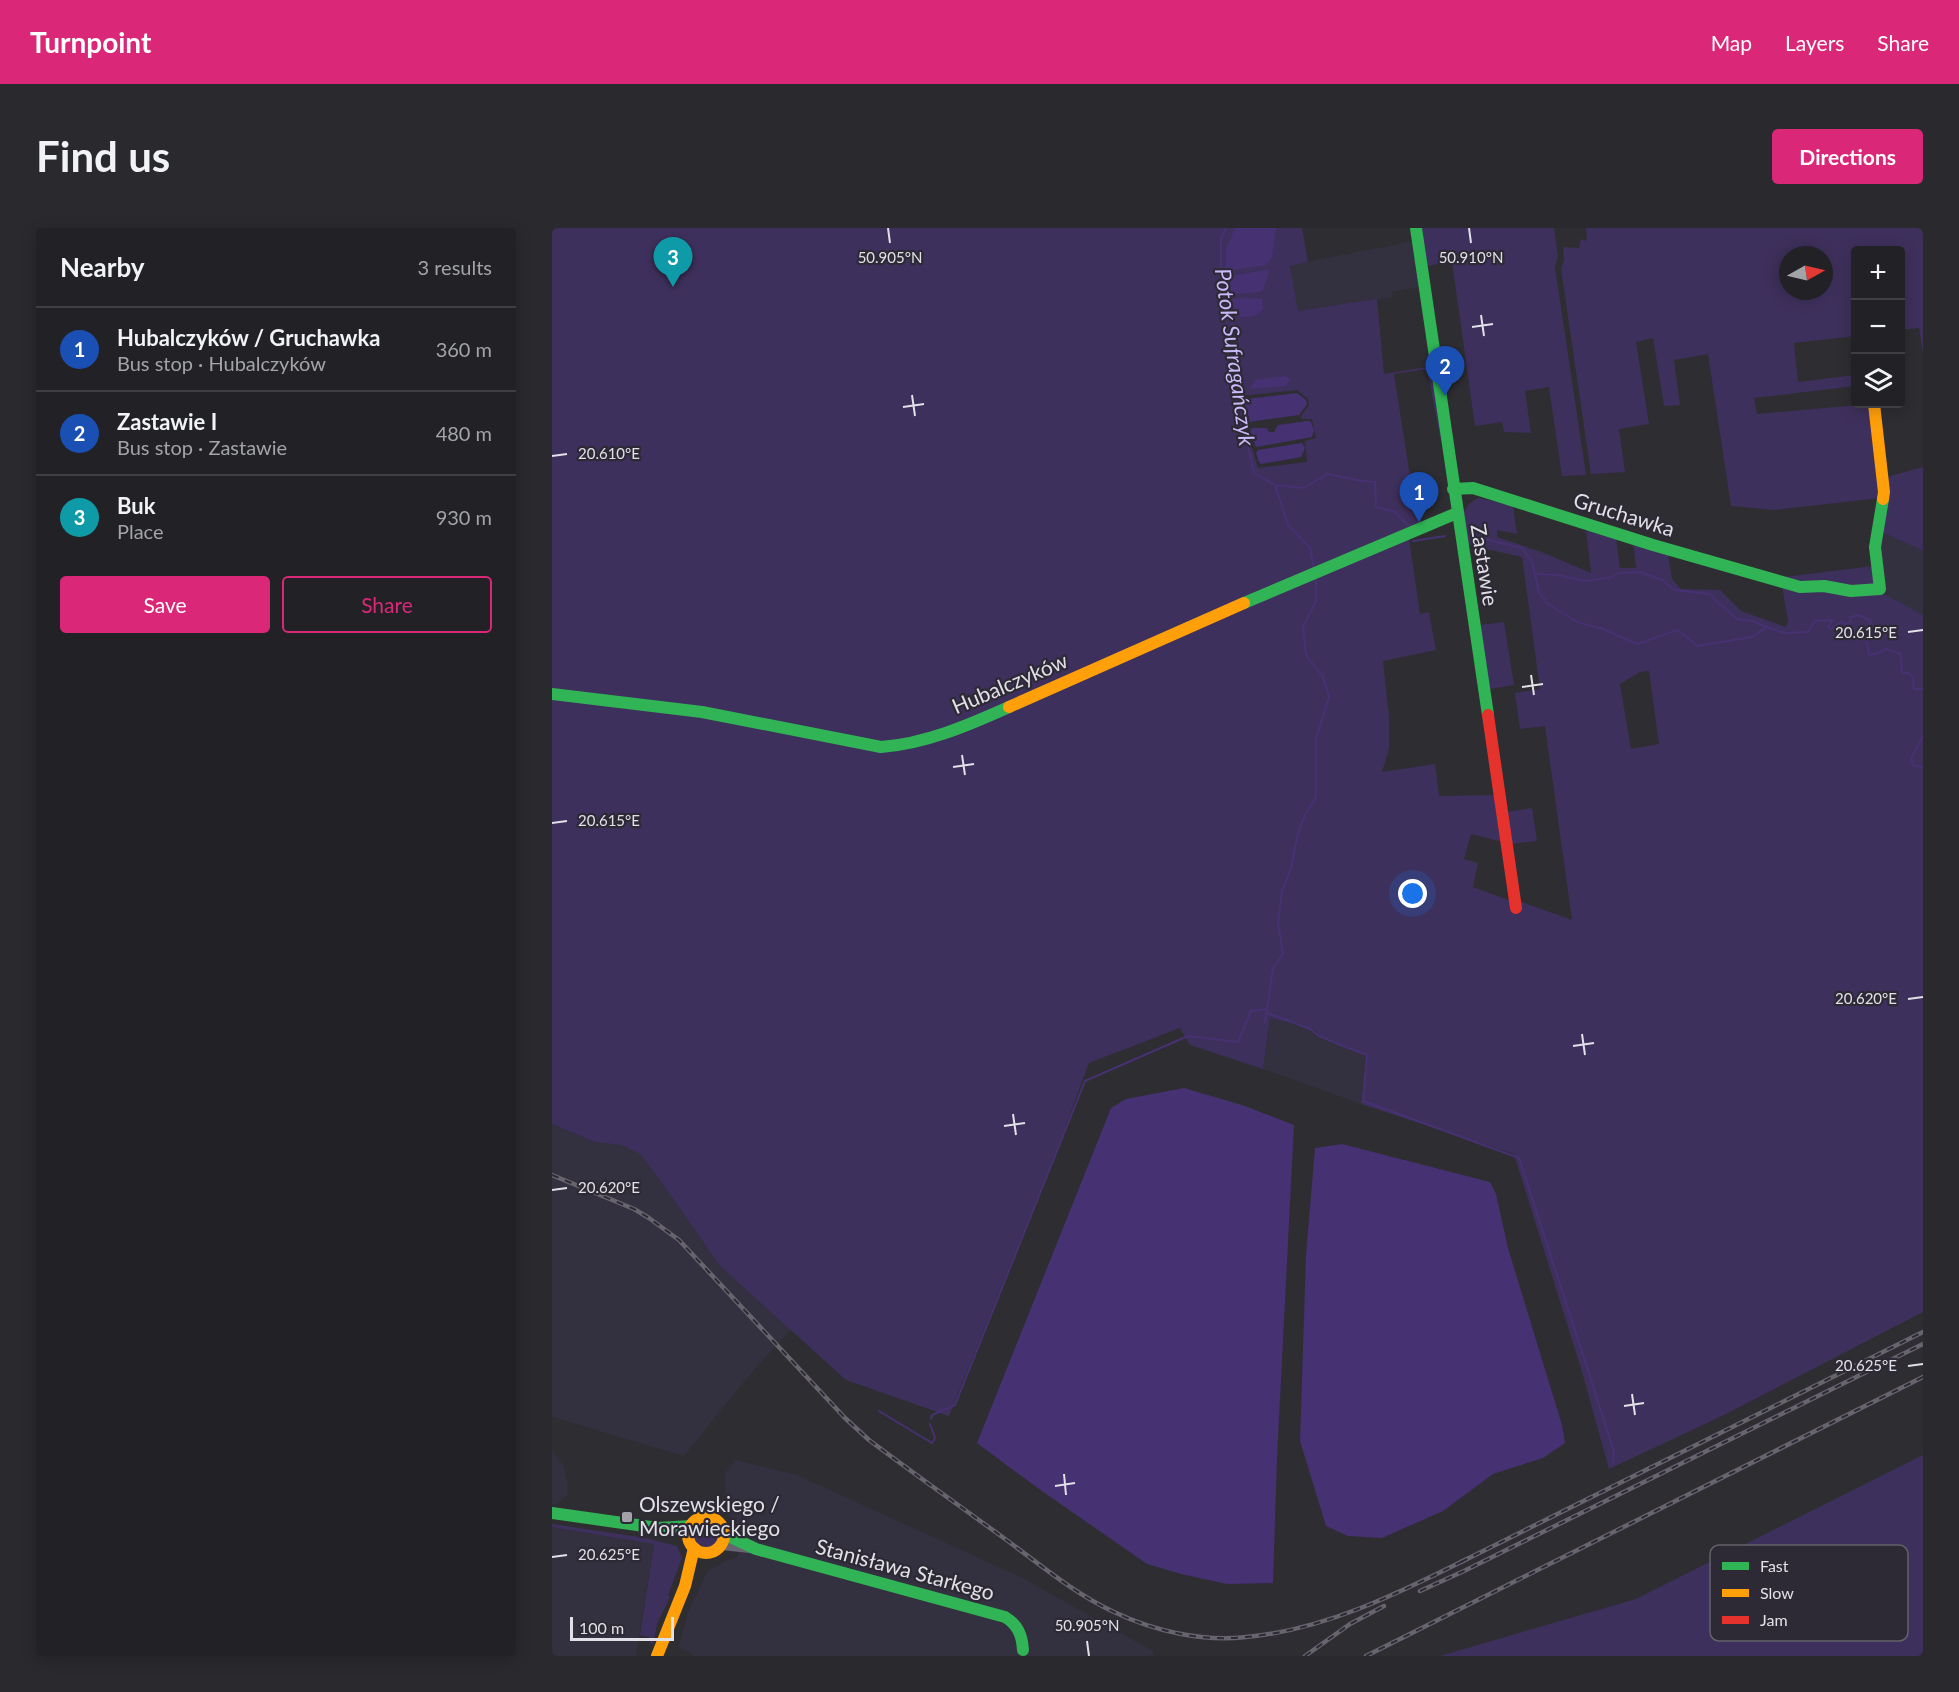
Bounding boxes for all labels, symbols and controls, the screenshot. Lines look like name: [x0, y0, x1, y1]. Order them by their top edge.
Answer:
text: Turnpoint: [30, 25, 151, 59]
text: Map: [1711, 30, 1752, 55]
text: Layers: [1785, 30, 1844, 55]
text: Share: [1877, 30, 1929, 55]
button: Directions: [1772, 129, 1923, 184]
text: Find us: [36, 131, 170, 181]
pin: 3: [654, 238, 692, 287]
north arrow: [1779, 246, 1833, 300]
map controls: [1851, 246, 1905, 408]
button: +: [1851, 246, 1905, 300]
text: 50.905°N: [858, 248, 922, 266]
text: 50.910°N: [1439, 248, 1503, 266]
text: Nearby: [60, 251, 145, 283]
text: 3 results: [417, 255, 492, 279]
water label: Potok Sufragańczyk: [1210, 266, 1261, 448]
button: −: [1851, 300, 1905, 354]
text: Hubalczyków / Gruchawka: [117, 324, 380, 351]
text: 1: [74, 337, 85, 361]
text: 360 m: [436, 337, 492, 361]
pin: 2: [1426, 346, 1464, 396]
text: Bus stop · Hubalczyków: [117, 351, 326, 375]
button: layers: [1851, 354, 1905, 408]
text: Zastawie I: [117, 408, 217, 435]
text: 2: [74, 421, 85, 445]
text: 480 m: [436, 421, 492, 445]
text: Bus stop · Zastawie: [117, 435, 287, 459]
text: 20.610°E: [578, 444, 640, 462]
pin: 1: [1400, 472, 1438, 522]
street label: Gruchawka: [1571, 486, 1678, 541]
text: Buk: [117, 492, 155, 519]
text: 3: [74, 505, 85, 529]
text: 930 m: [436, 505, 492, 529]
text: Place: [117, 519, 164, 543]
street label: Zastawie: [1467, 522, 1504, 608]
button: Save: [60, 576, 270, 633]
button: Share: [282, 576, 492, 633]
text: 20.615°E: [1835, 623, 1897, 641]
street label: Hubalczyków: [948, 647, 1072, 718]
text: 20.615°E: [578, 811, 640, 829]
your location: [1398, 879, 1427, 908]
text: 20.620°E: [1835, 989, 1897, 1007]
text: 20.620°E: [578, 1178, 640, 1196]
text: 20.625°E: [1835, 1356, 1897, 1374]
place label: Olszewskiego / Morawieckiego: [639, 1491, 780, 1540]
marker: Olszewskiego / Morawieckiego: [620, 1510, 634, 1524]
street label: Stanisława Starkego: [813, 1533, 998, 1604]
text: 20.625°E: [578, 1545, 640, 1563]
legend: [1710, 1545, 1908, 1641]
text: Fast: [1760, 1556, 1789, 1575]
text: Slow: [1760, 1583, 1794, 1602]
text: Jam: [1760, 1610, 1788, 1629]
scale bar: [570, 1614, 674, 1642]
text: 50.905°N: [1055, 1616, 1119, 1634]
text: 100 m: [579, 1618, 624, 1637]

